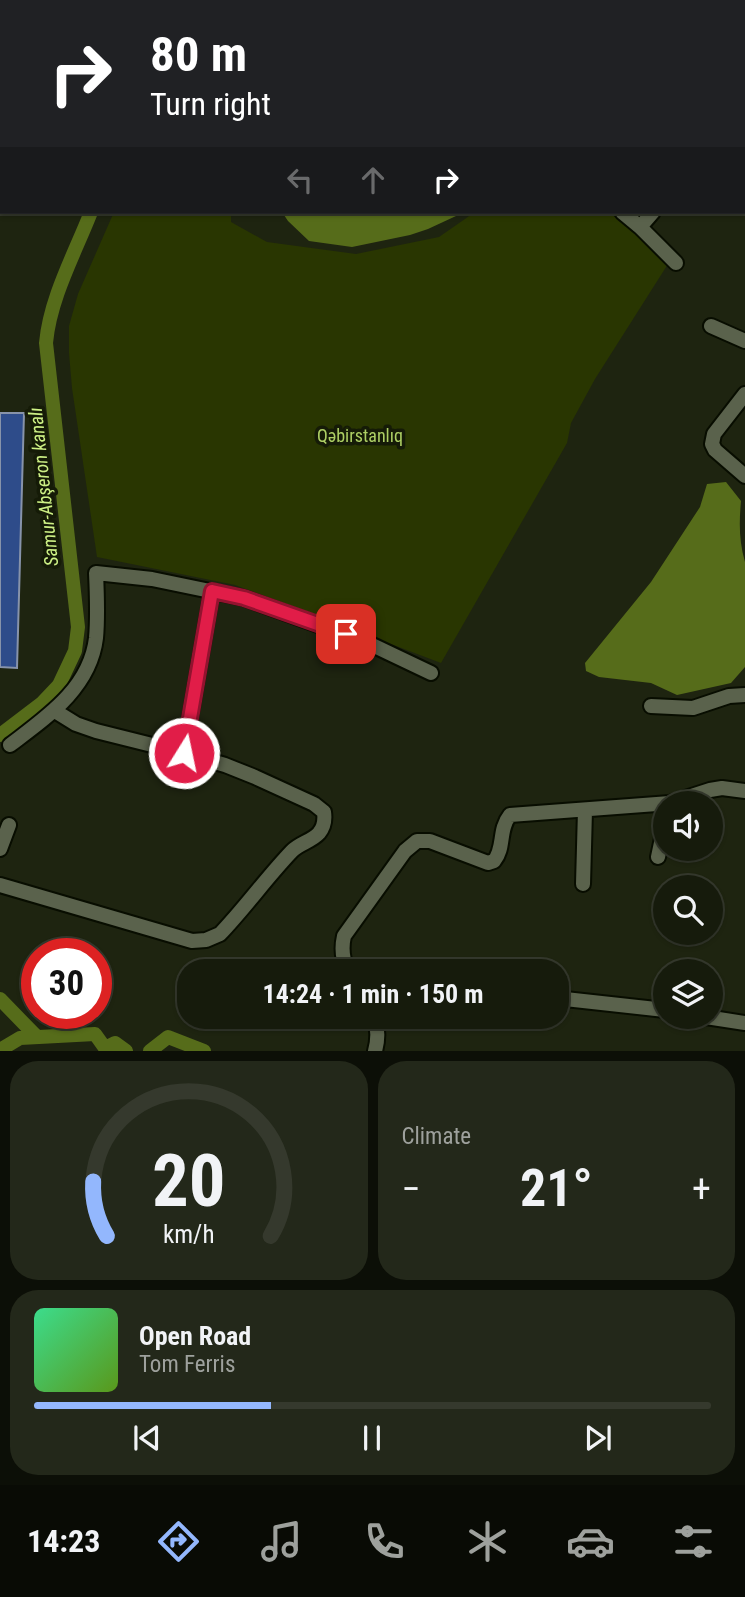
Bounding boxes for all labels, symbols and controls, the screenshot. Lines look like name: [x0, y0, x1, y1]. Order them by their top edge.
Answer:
text: 80 m: [150, 26, 247, 83]
icon: right: [35, 28, 126, 119]
text: Turn right: [150, 85, 271, 123]
icon: left: [281, 161, 319, 199]
icon: ahead: [354, 161, 392, 199]
icon: right: [427, 161, 465, 199]
water label: Samur-Abşeron kanalı: [24, 406, 63, 567]
park label: Qəbirstanlıq: [317, 425, 403, 446]
pin: [316, 604, 376, 664]
icon: arrive: [327, 615, 365, 653]
position arrow: [147, 716, 221, 790]
map controls: [653, 791, 723, 1029]
button: sound: [653, 791, 723, 861]
button: search: [653, 875, 723, 945]
speed limit sign: 30: [21, 938, 112, 1029]
button: layers: [653, 959, 723, 1029]
text: 14:24 · 1 min · 150 m: [263, 979, 483, 1009]
text: Climate: [402, 1123, 471, 1150]
text: 20: [152, 1139, 226, 1225]
text: 21°: [520, 1158, 593, 1219]
text: −: [402, 1167, 421, 1211]
text: +: [692, 1167, 711, 1211]
text: km/h: [163, 1220, 214, 1249]
text: Open Road: [139, 1321, 251, 1351]
text: Tom Ferris: [139, 1351, 235, 1378]
icon: previous: [128, 1419, 166, 1457]
icon: pause: [353, 1419, 391, 1457]
icon: next: [579, 1419, 617, 1457]
icon: directions: [154, 1517, 203, 1566]
icon: music: [257, 1517, 306, 1566]
icon: phone: [360, 1517, 409, 1566]
icon: climate: [463, 1517, 512, 1566]
icon: car: [566, 1517, 615, 1566]
icon: filters: [669, 1517, 718, 1566]
text: 14:23: [27, 1522, 100, 1560]

